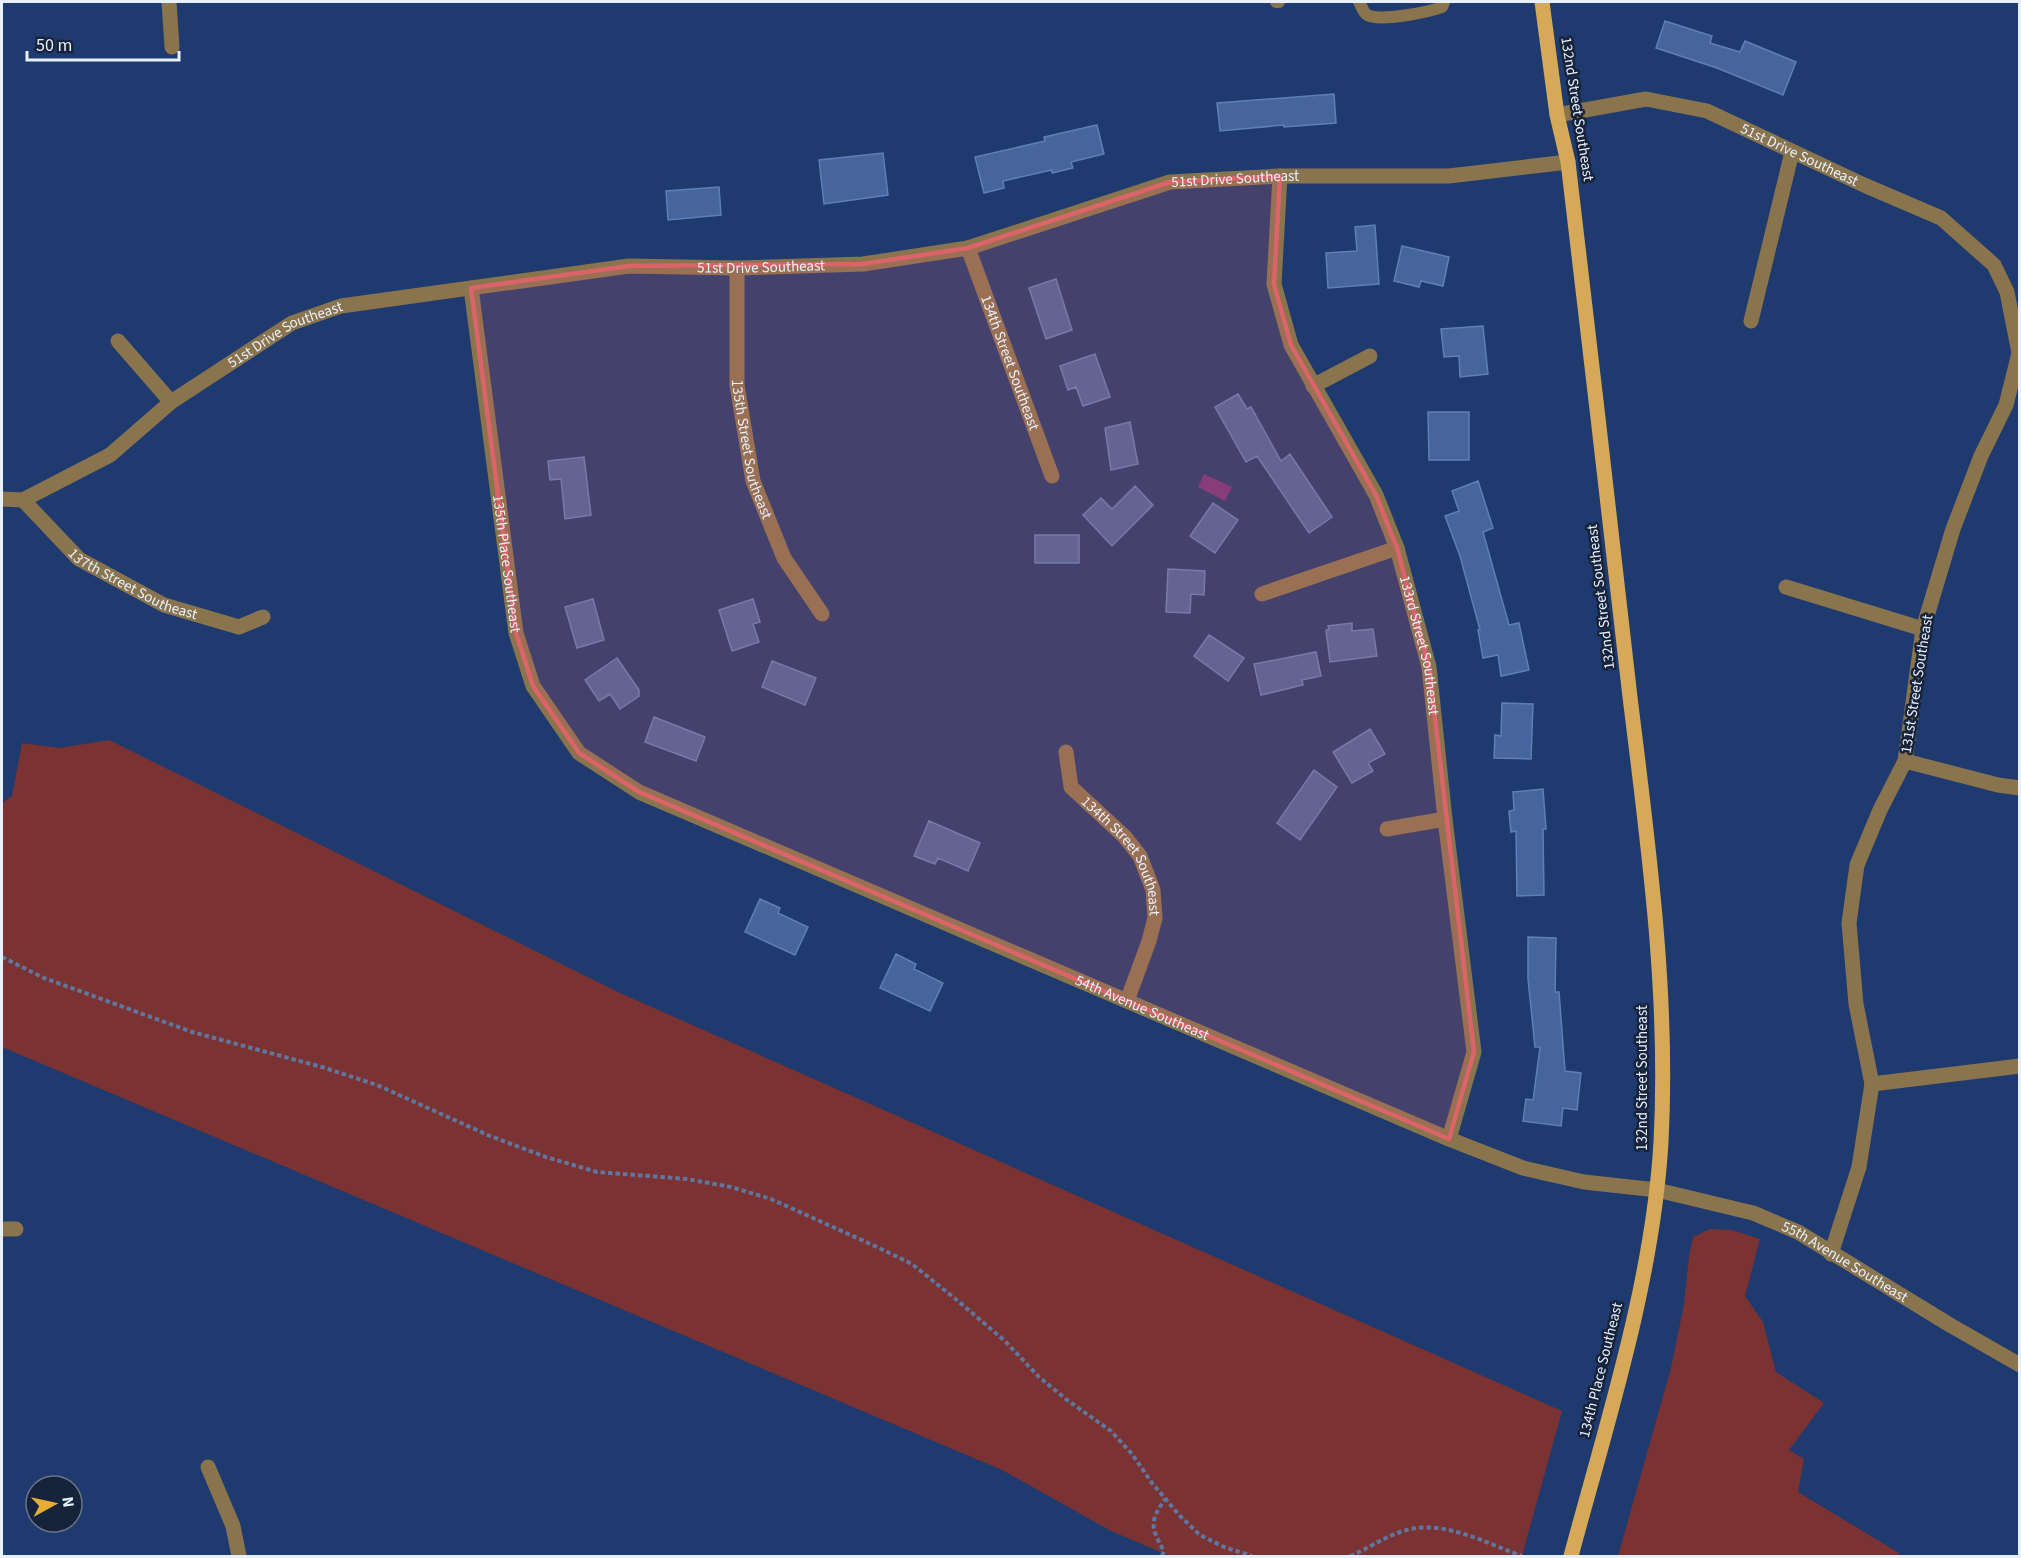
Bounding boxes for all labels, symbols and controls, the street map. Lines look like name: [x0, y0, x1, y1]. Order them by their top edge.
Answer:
scale bar: [27, 24, 178, 62]
text: 50 m: [36, 33, 72, 58]
street label: 132nd Street Southeast: [1555, 35, 1599, 183]
street label: 51st Drive Southeast: [1737, 118, 1862, 191]
street label: 51st Drive Southeast: [1171, 165, 1299, 192]
street label: 51st Drive Southeast: [697, 255, 825, 279]
street label: 134th Street Southeast: [976, 292, 1045, 433]
street label: 51st Drive Southeast: [223, 296, 345, 373]
street label: 135th Street Southeast: [727, 380, 778, 522]
street label: 135th Place Southeast: [488, 493, 526, 634]
street label: 132nd Street Southeast: [1582, 523, 1620, 671]
street label: 137th Street Southeast: [63, 543, 200, 625]
street label: 133rd Street Southeast: [1394, 573, 1445, 716]
street label: 131st Street Southeast: [1896, 613, 1938, 755]
street label: 134th Street Southeast: [1077, 791, 1165, 917]
street label: 54th Avenue Southeast: [1072, 970, 1213, 1046]
street label: 132nd Street Southeast: [1632, 1005, 1653, 1151]
street label: 55th Avenue Southeast: [1779, 1216, 1912, 1307]
street label: 134th Place Southeast: [1574, 1300, 1628, 1440]
north arrow: [24, 1474, 84, 1534]
text: N: [56, 1495, 79, 1509]

